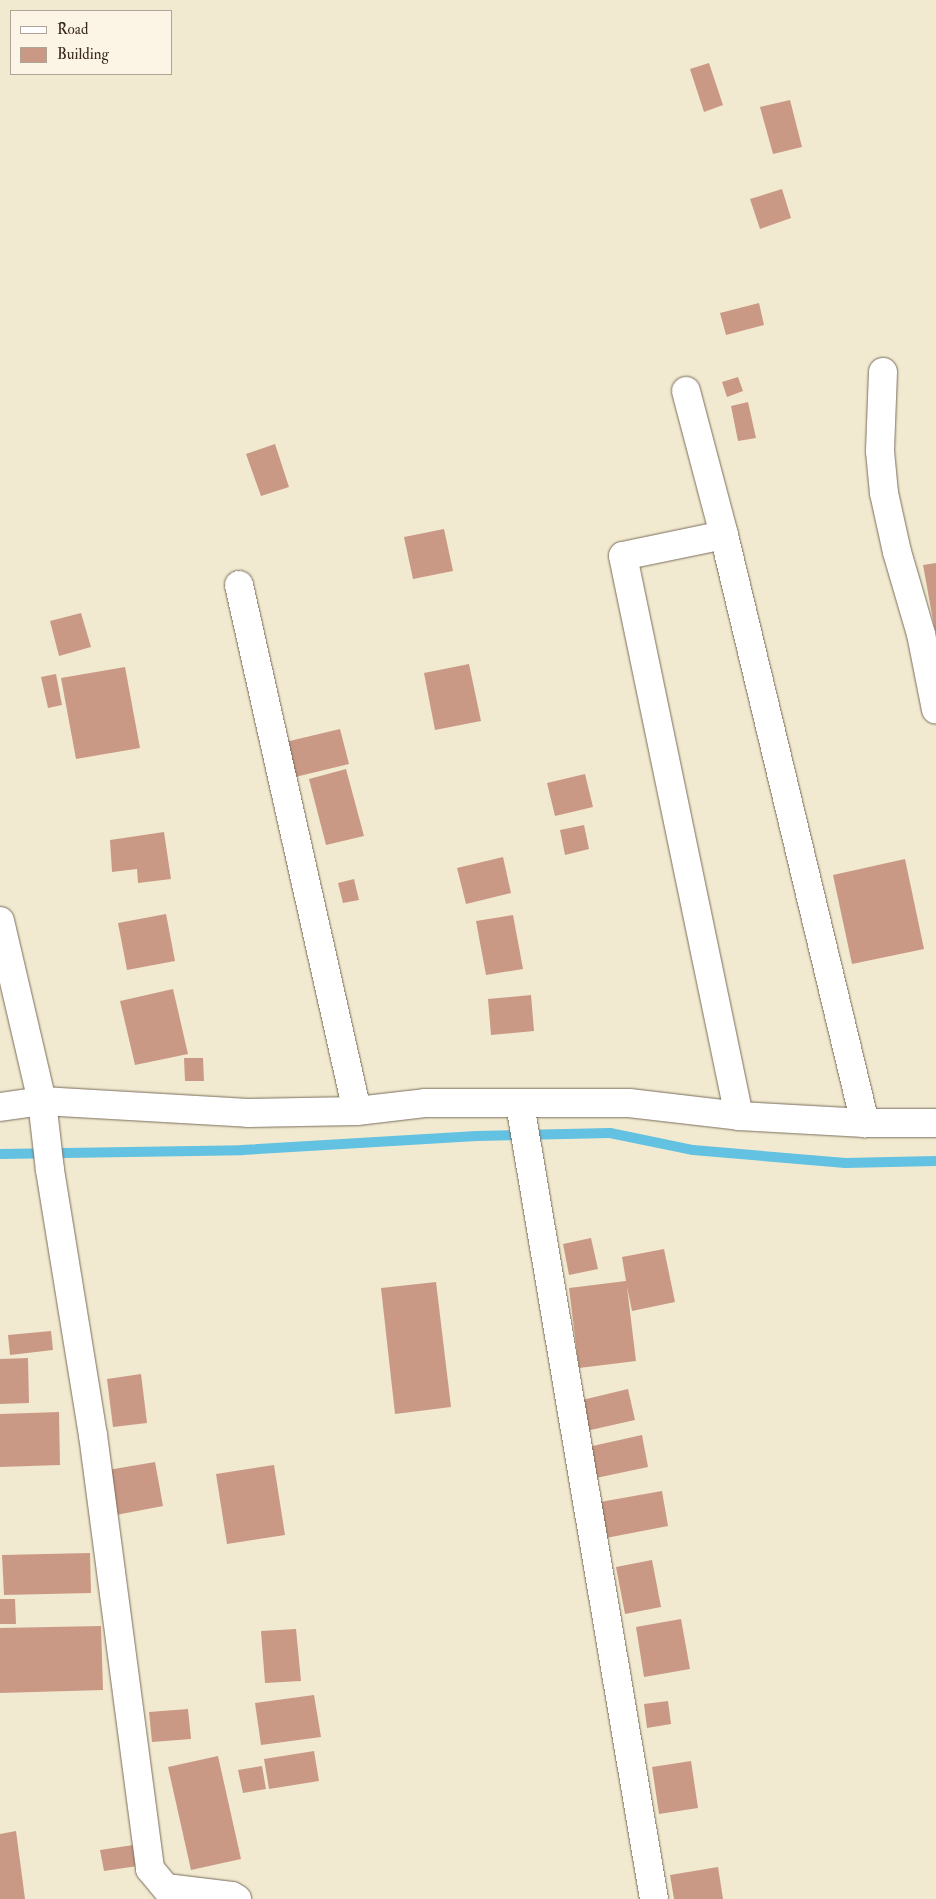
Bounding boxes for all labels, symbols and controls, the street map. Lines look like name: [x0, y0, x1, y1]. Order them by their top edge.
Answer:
legend: [10, 10, 172, 75]
text: Road: [57, 20, 88, 39]
text: Building: [57, 45, 109, 64]

